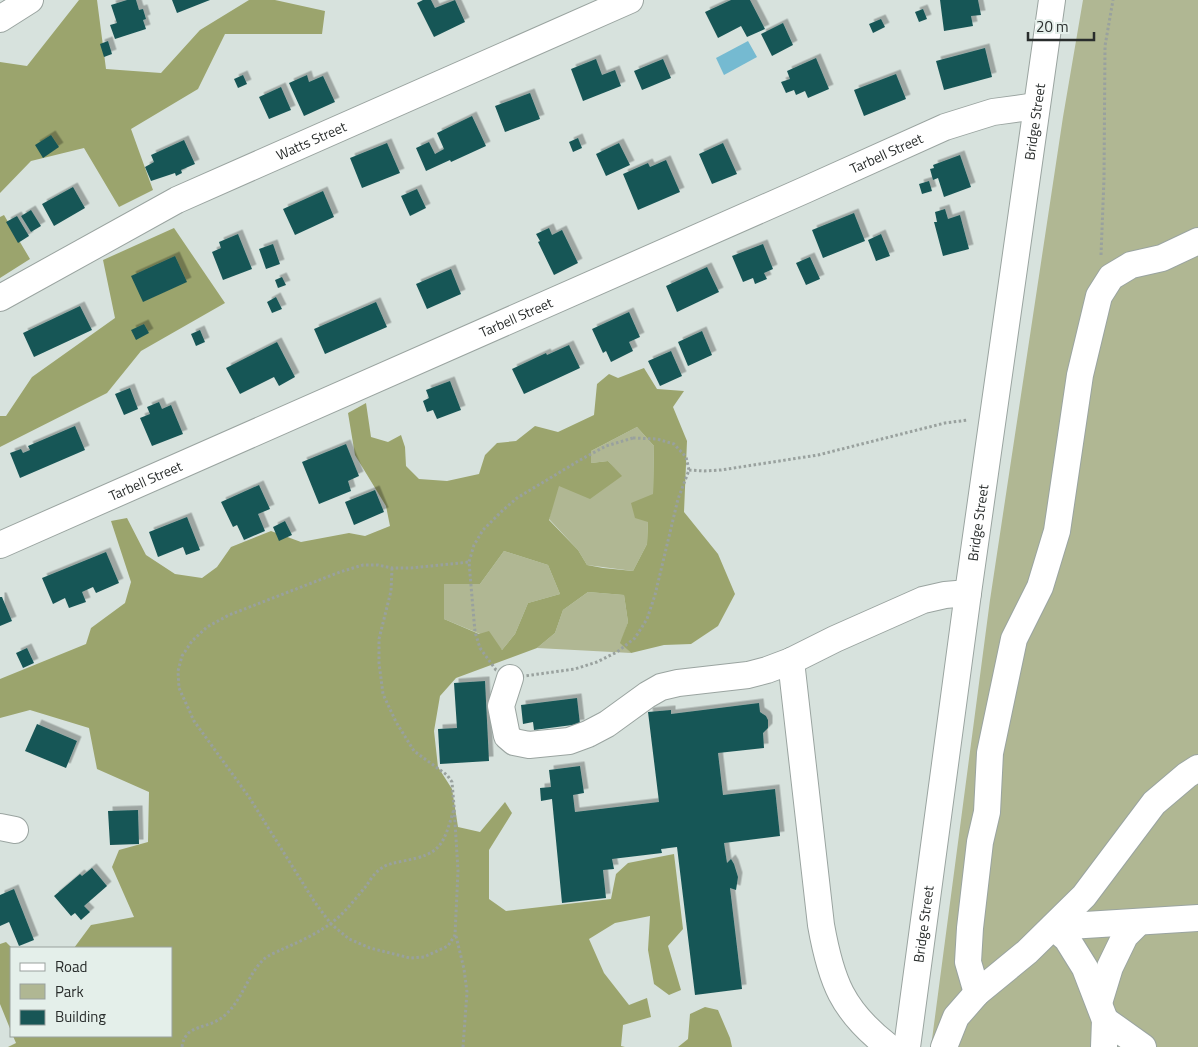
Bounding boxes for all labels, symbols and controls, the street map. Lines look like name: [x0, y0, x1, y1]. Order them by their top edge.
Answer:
scale bar: [1028, 10, 1094, 42]
text: 20 m: [1036, 15, 1069, 38]
street label: Bridge Street: [1018, 82, 1050, 162]
street label: Watts Street: [273, 116, 350, 165]
street label: Tarbell Street: [846, 127, 926, 179]
street label: Tarbell Street: [476, 292, 556, 342]
street label: Tarbell Street: [105, 455, 185, 506]
street label: Bridge Street: [962, 483, 993, 563]
street label: Bridge Street: [907, 884, 939, 964]
legend: [10, 947, 172, 1037]
text: Road: [55, 955, 87, 978]
text: Park: [55, 980, 84, 1003]
text: Building: [55, 1005, 106, 1028]

